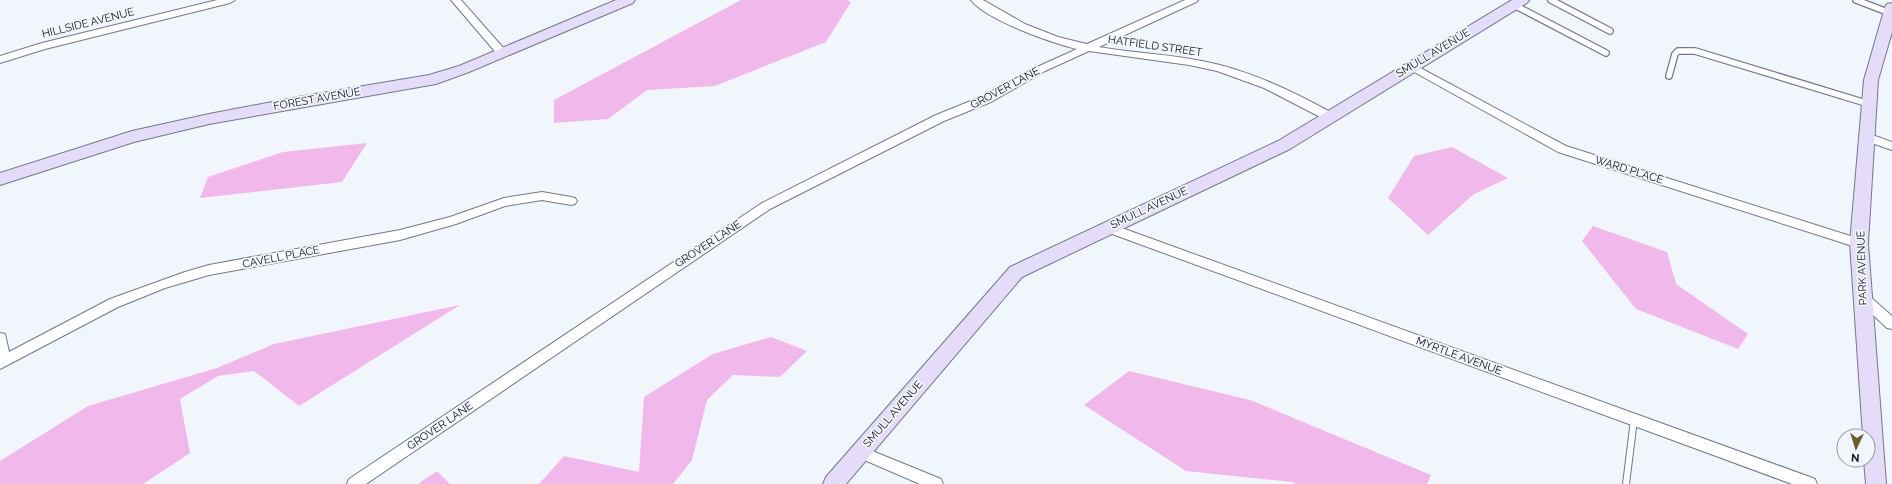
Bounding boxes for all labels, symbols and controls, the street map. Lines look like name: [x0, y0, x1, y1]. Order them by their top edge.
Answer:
street label: HILLSIDE AVENUE: [41, 5, 136, 41]
street label: SMULL AVENUE: [1394, 26, 1473, 80]
street label: HATFIELD STREET: [1107, 33, 1203, 59]
street label: GROVER LANE: [968, 64, 1042, 112]
street label: FOREST AVENUE: [272, 85, 362, 113]
street label: WARD PLACE: [1593, 153, 1665, 187]
street label: SMULL AVENUE: [1108, 184, 1190, 232]
street label: GROVER LANE: [672, 218, 744, 270]
street label: PARK AVENUE: [1854, 230, 1870, 306]
street label: CAVELL PLACE: [241, 243, 321, 271]
street label: MYRTLE AVENUE: [1414, 334, 1504, 378]
street label: SMULL AVENUE: [861, 378, 926, 450]
street label: GROVER LANE: [405, 399, 475, 453]
north arrow: [1836, 428, 1876, 468]
text: N: [1851, 451, 1860, 464]

